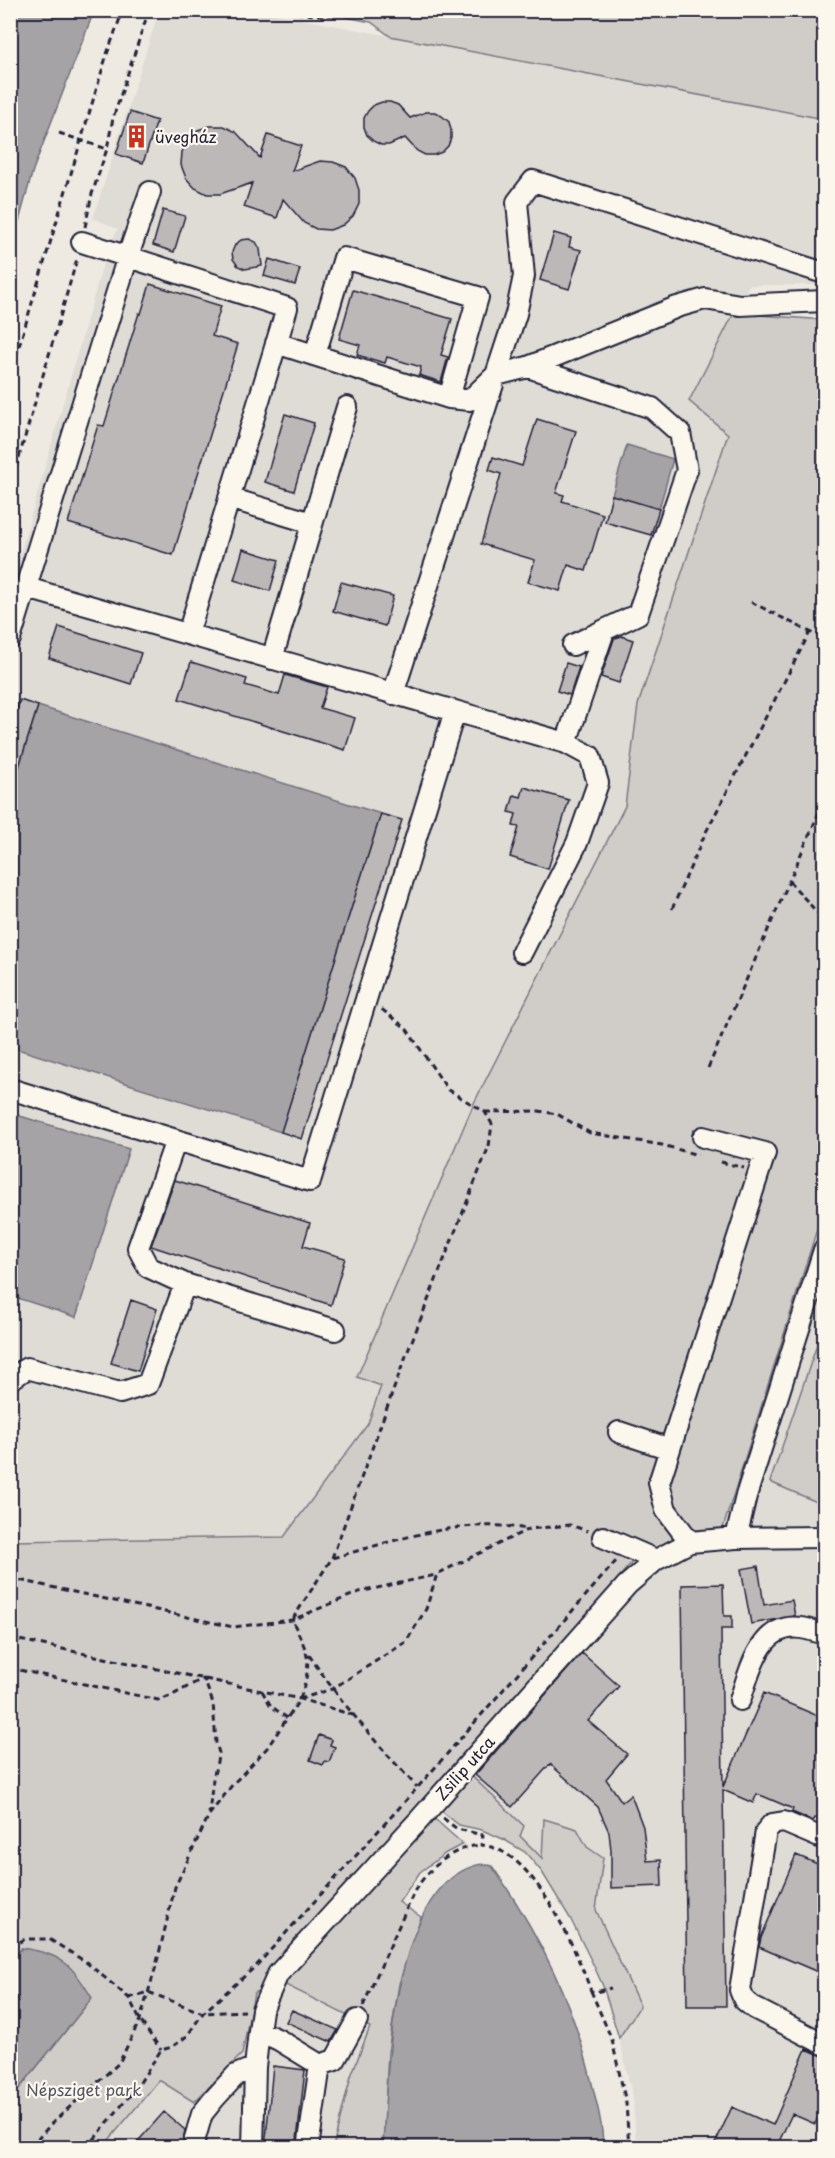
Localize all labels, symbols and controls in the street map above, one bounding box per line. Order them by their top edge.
building icon: üvegház [124,124,150,150]
place label: üvegház [155,124,217,148]
street label: Zsilip utca [429,1730,500,1805]
park label: Népsziget park [26,2077,142,2101]

